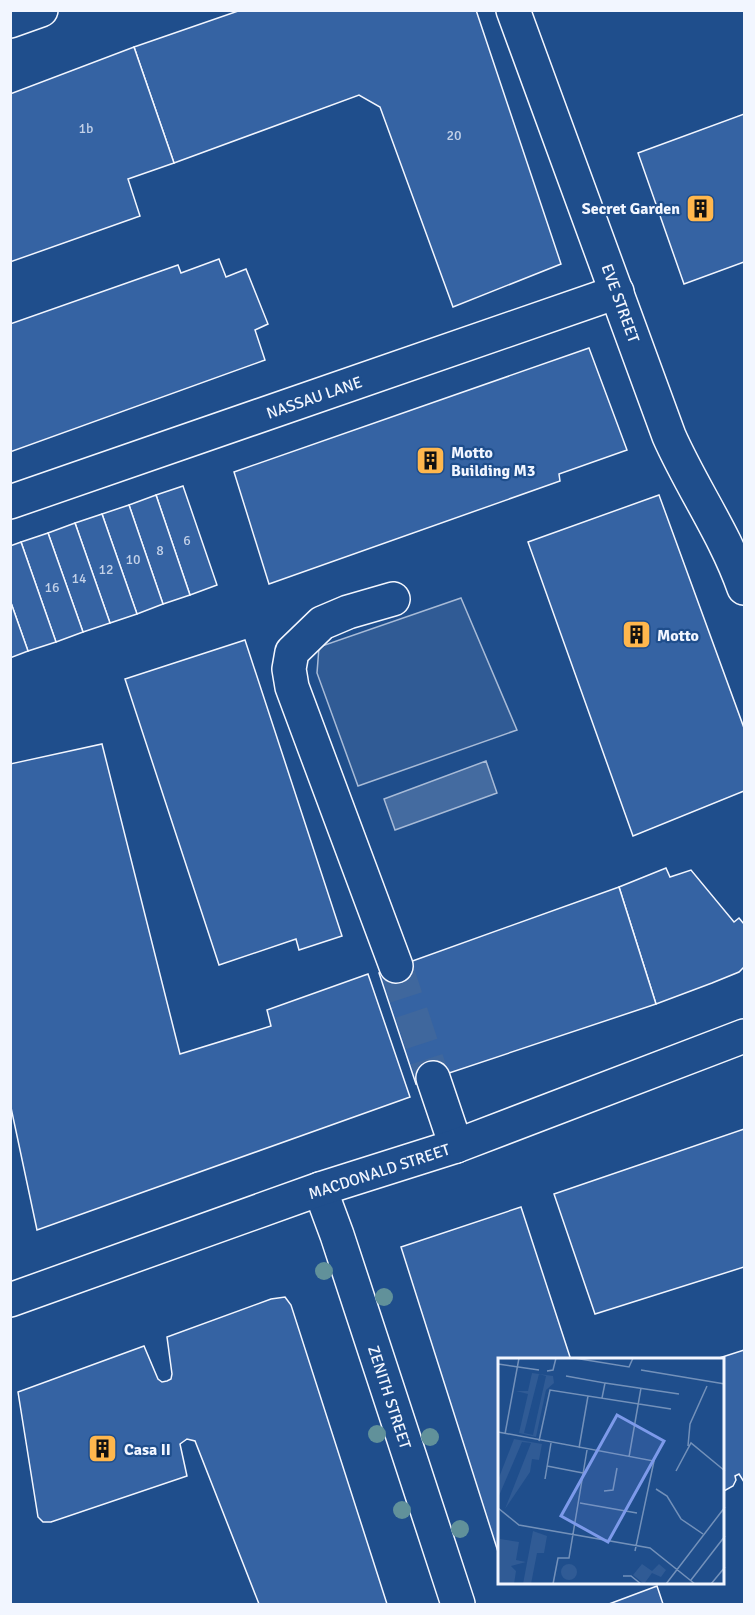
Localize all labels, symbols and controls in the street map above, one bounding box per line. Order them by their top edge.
house number: 1b [79,120,93,137]
house number: 20 [446,127,462,144]
building icon: Secret Garden [685,192,717,224]
place label: Secret Garden [582,199,680,219]
street label: EVE STREET [597,261,644,346]
street label: NASSAU LANE [264,372,365,424]
place label: Motto Building M3 [451,443,536,481]
building icon: Motto Building M3 [414,445,446,477]
house number: 6 [183,532,191,549]
house number: 8 [156,542,164,559]
house number: 10 [125,551,141,568]
house number: 12 [98,561,114,578]
house number: 14 [71,570,87,587]
house number: 16 [44,579,60,596]
building icon: Motto [620,619,652,651]
place label: Motto [657,626,699,646]
street label: MACDONALD STREET [306,1140,453,1204]
street label: ZENITH STREET [363,1343,415,1452]
inset map [498,1358,725,1585]
building icon: Casa II [87,1433,119,1465]
place label: Casa II [124,1440,171,1460]

